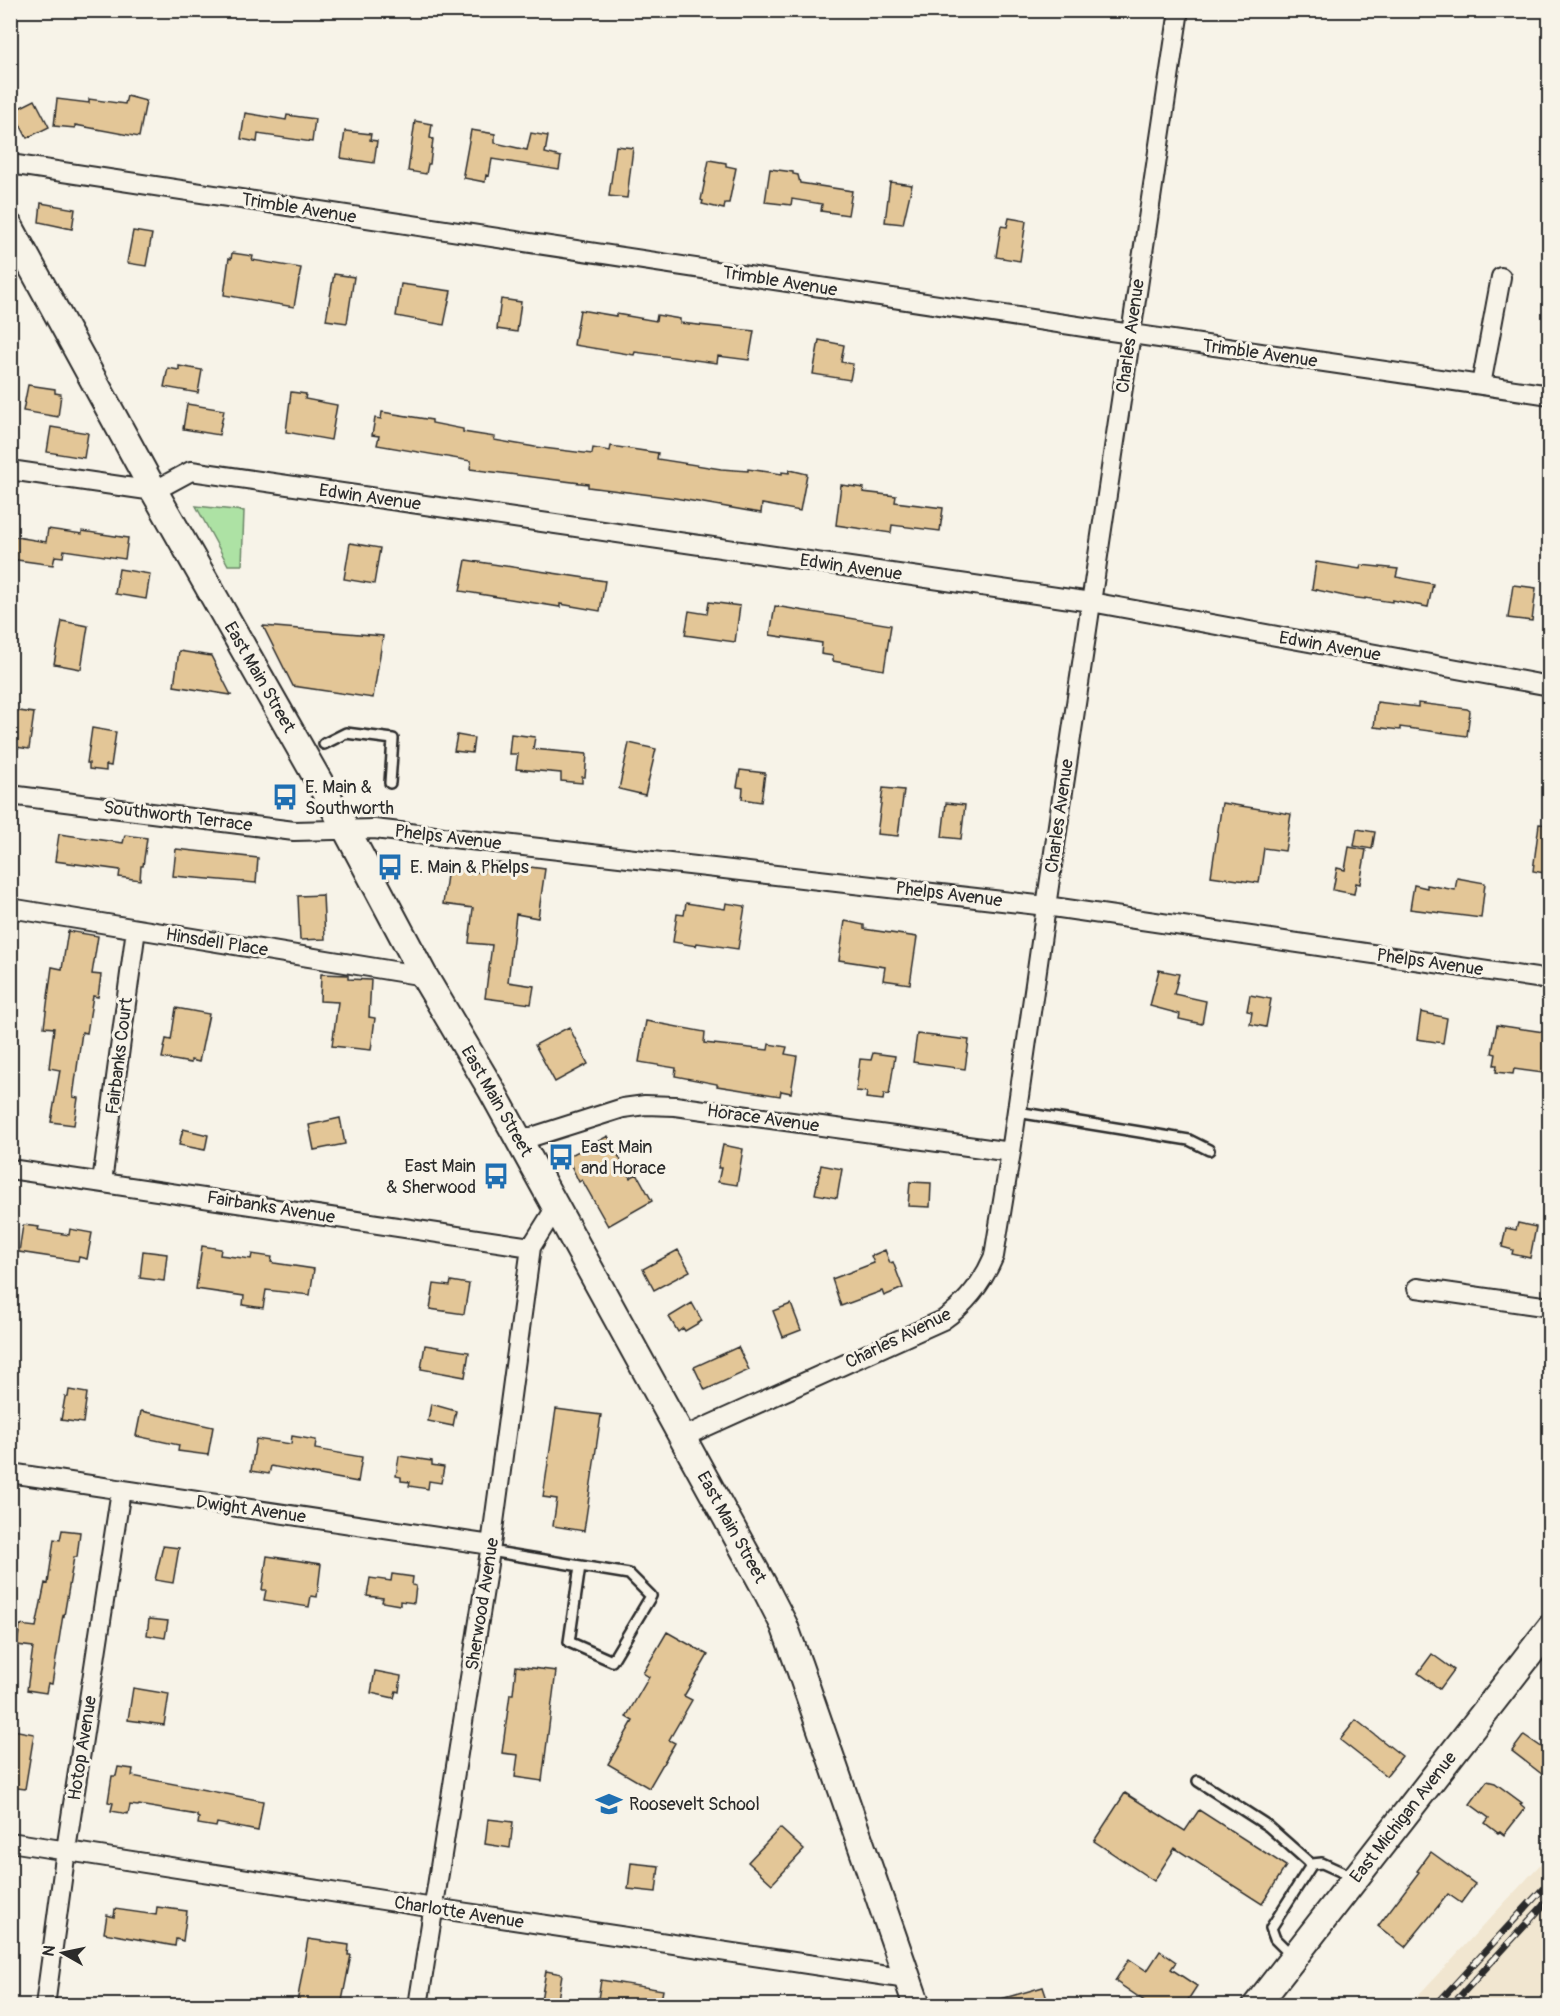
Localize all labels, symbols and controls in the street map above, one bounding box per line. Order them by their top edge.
street label: Trimble Avenue [240,188,358,229]
street label: Trimble Avenue [721,261,839,302]
street label: Charles Avenue [1111,278,1150,395]
street label: Trimble Avenue [1201,334,1319,373]
street label: Edwin Avenue [317,479,423,516]
street label: Edwin Avenue [798,549,904,586]
street label: East Main Street [219,618,301,737]
street label: Edwin Avenue [1277,626,1383,667]
street label: Charles Avenue [1040,758,1079,875]
place label: E. Main & Southworth [305,776,394,820]
bus stop icon: E. Main & Southworth [270,782,300,812]
street label: Southworth Terrace [102,796,254,837]
street label: Phelps Avenue [393,820,503,855]
bus stop icon: E. Main & Phelps [375,852,405,882]
place label: E. Main & Phelps [410,856,529,879]
street label: Phelps Avenue [894,877,1004,912]
street label: Hinsdell Place [164,923,270,962]
street label: Phelps Avenue [1375,944,1485,981]
street label: Fairbanks Court [101,996,138,1116]
street label: East Main Street [456,1042,538,1161]
street label: Horace Avenue [705,1099,821,1138]
place label: East Main and Horace [581,1136,666,1180]
bus stop icon: East Main and Horace [546,1142,576,1172]
place label: East Main & Sherwood [386,1155,476,1199]
bus stop icon: East Main & Sherwood [481,1161,511,1191]
street label: Fairbanks Avenue [205,1186,337,1229]
street label: Charles Avenue [842,1303,955,1374]
street label: East Main Street [691,1467,772,1588]
street label: Dwight Avenue [194,1490,308,1529]
street label: Sherwood Avenue [461,1536,504,1672]
street label: Hotop Avenue [63,1694,102,1802]
street label: East Michigan Avenue [1345,1747,1462,1888]
school or university icon: Roosevelt School [594,1789,624,1819]
place label: Roosevelt School [629,1793,760,1816]
street label: Charlotte Avenue [392,1891,525,1934]
north arrow [33,1923,93,1983]
text: N [38,1944,60,1958]

